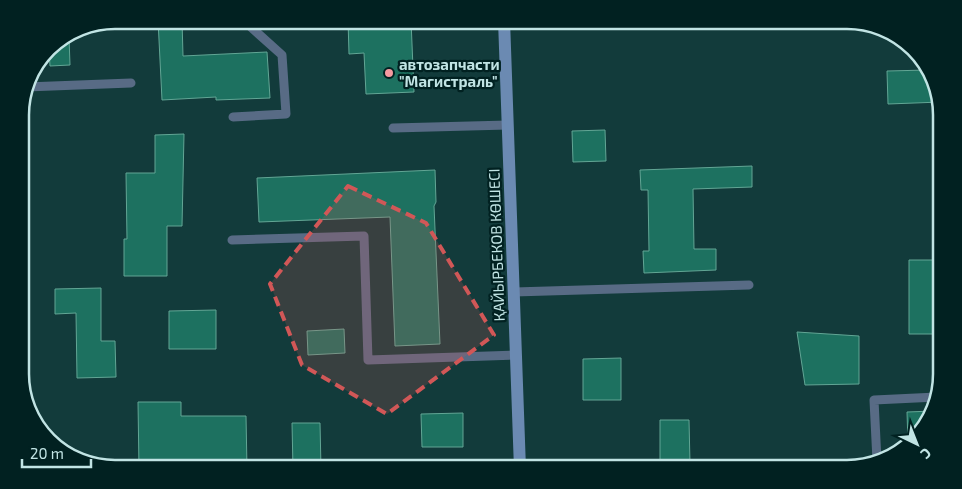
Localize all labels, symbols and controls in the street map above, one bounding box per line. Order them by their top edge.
place label: автозапчасти "Магистраль" [399,55,500,90]
marker: автозапчасти "Магистраль" [383,67,395,79]
street label: ҚАЙЫРБЕКОВ КӨШЕСІ [484,168,508,322]
north arrow [892,419,942,469]
scale bar [22,436,91,468]
text: 20 m [30,444,64,462]
text: С [917,445,935,463]

